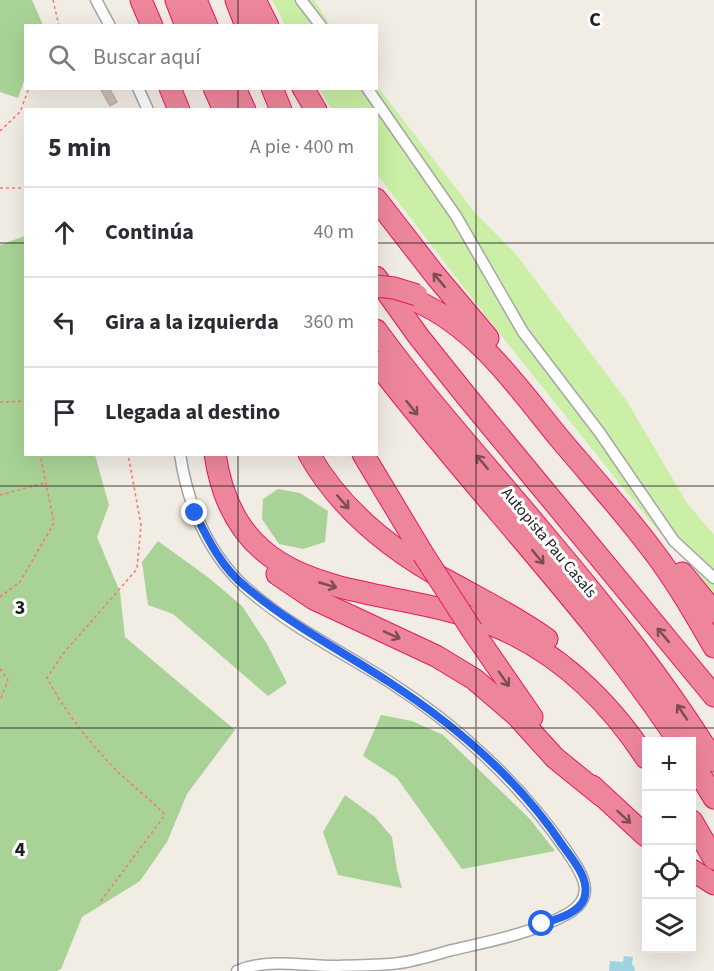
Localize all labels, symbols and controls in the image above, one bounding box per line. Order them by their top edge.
text: C [589,6,601,34]
search box [24,24,378,90]
icon: search [45,41,78,74]
text: Buscar aquí [93,41,201,73]
text: 5 min [48,129,111,166]
text: A pie · 400 m [250,133,354,161]
icon: ahead [48,216,81,249]
text: Continúa [105,216,194,248]
text: 40 m [314,218,354,246]
one-way arrow [432,273,446,288]
icon: left [48,306,81,339]
text: Gira a la izquierda [105,306,279,338]
text: 360 m [304,308,354,336]
icon: arrive [48,396,81,429]
text: Llegada al destino [105,396,280,428]
one-way arrow [406,400,419,416]
one-way arrow [475,455,489,470]
street label: Autopista Pau Casals [497,483,602,603]
one-way arrow [336,494,350,509]
route end [181,499,207,525]
one-way arrow [531,549,545,564]
one-way arrow [318,580,337,591]
text: 3 [15,594,25,622]
one-way arrow [657,627,670,643]
one-way arrow [382,630,400,641]
one-way arrow [498,670,510,686]
one-way arrow [676,705,688,721]
map controls [642,737,696,953]
button: + [642,737,696,791]
button: − [642,791,696,845]
one-way arrow [616,810,631,824]
text: 4 [15,836,26,864]
button: locate [642,845,696,899]
button: layers [642,899,696,953]
route start [528,910,554,936]

